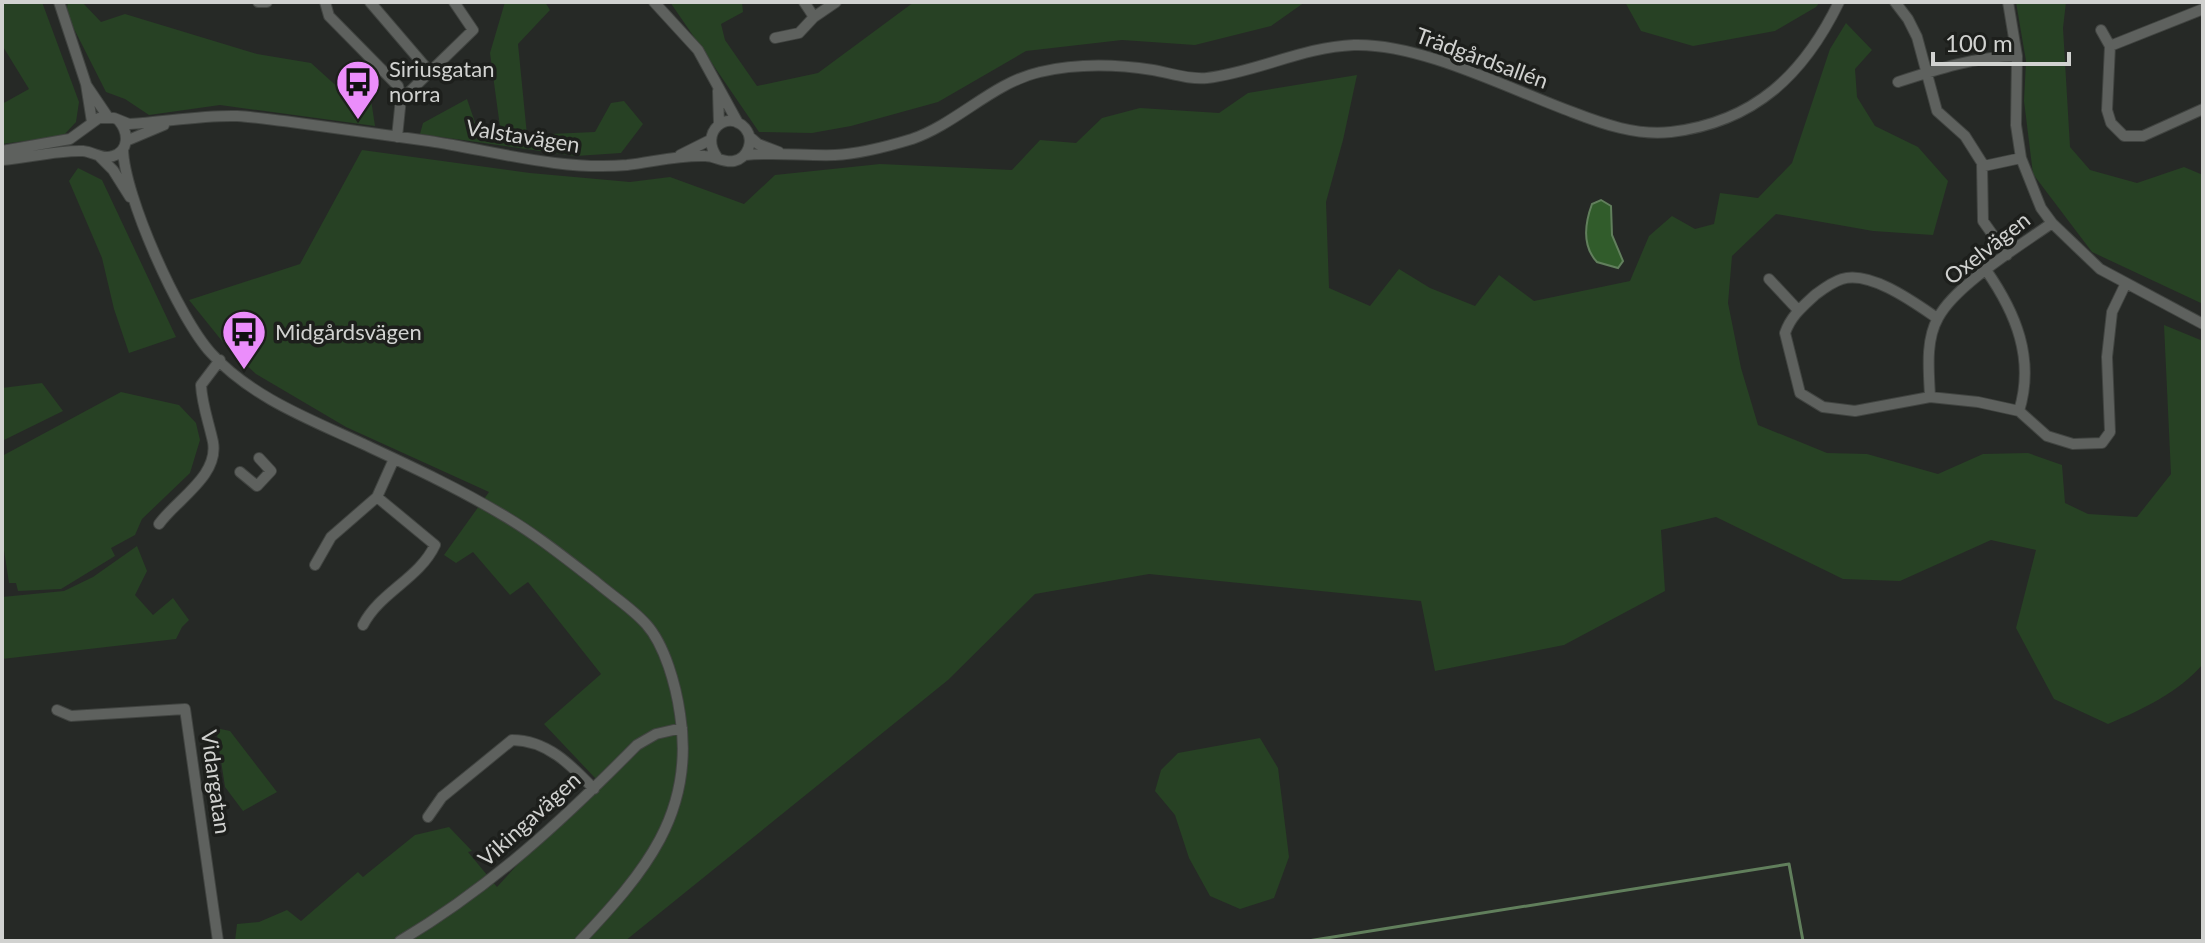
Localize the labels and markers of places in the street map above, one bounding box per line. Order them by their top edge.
place label: Siriusgatan norra [389,55,494,107]
bus stop icon: Siriusgatan norra [334,58,382,121]
bus stop icon: Midgårdsvägen [220,308,268,371]
place label: Midgårdsvägen [275,318,422,345]

